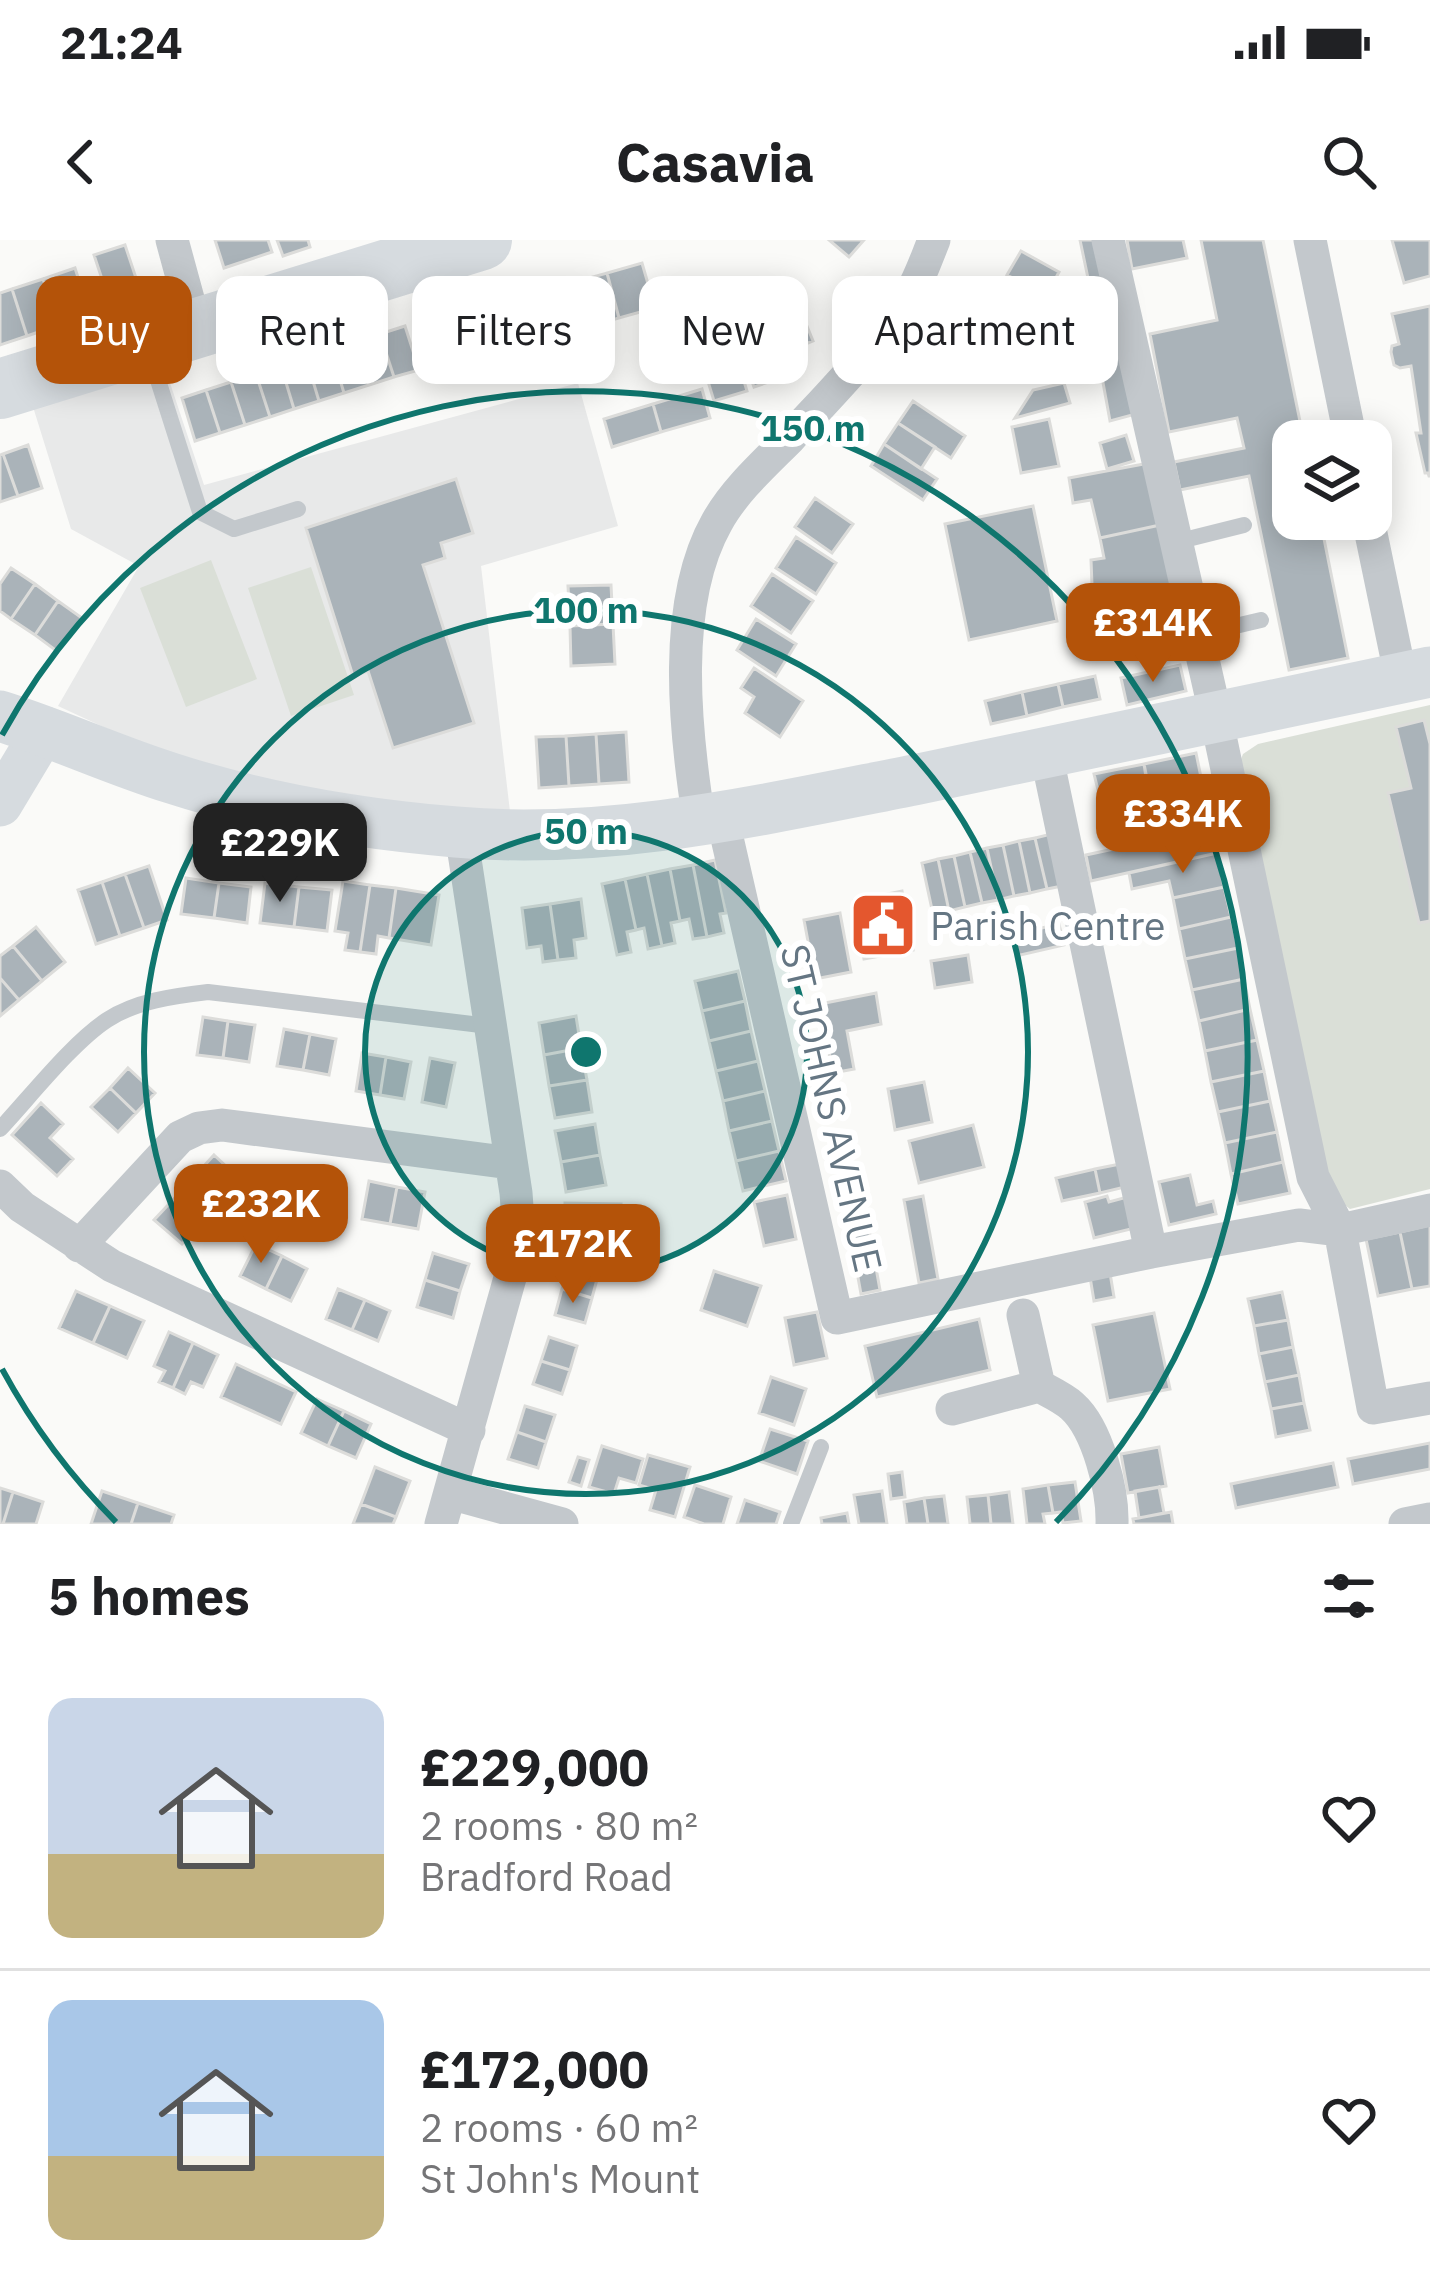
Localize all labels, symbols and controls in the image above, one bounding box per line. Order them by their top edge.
text: 21:24 [60,13,183,71]
text: Casavia [616,127,814,197]
icon: back [48,129,114,195]
icon: search [1316,129,1382,195]
chip: Buy [36,276,192,384]
chip: Rent [216,276,388,384]
chip: Filters [412,276,615,384]
chip: New [639,276,808,384]
chip: Apartment [832,276,1118,384]
text: 150 m [760,404,866,451]
map controls [1272,420,1392,540]
button: layers [1272,420,1392,540]
pin: £314K [1069,583,1237,685]
text: 100 m [533,586,639,633]
text: £314K [1093,596,1213,647]
pin: £334K [1099,774,1267,876]
text: £334K [1123,787,1243,838]
pin: £229K [196,803,364,905]
text: 50 m [544,807,628,854]
text: £229K [220,816,340,867]
public building icon: Parish Centre [848,890,918,960]
place label: Parish Centre [930,900,1165,951]
street label: ST JOHNS AVENUE [769,939,895,1277]
centre of rings [565,1031,607,1073]
pin: £232K [177,1164,345,1266]
text: £232K [201,1177,321,1228]
pin: £172K [489,1204,657,1306]
text: £172K [513,1217,633,1268]
text: 5 homes [48,1563,250,1629]
icon: filters [1316,1563,1382,1629]
text: £229,000 [420,1734,649,1800]
icon: home [144,1746,288,1890]
icon: heart [1316,1785,1382,1851]
text: 2 rooms · 80 m² [420,1800,698,1851]
text: Bradford Road [420,1851,673,1902]
text: £172,000 [420,2036,649,2102]
icon: home [144,2048,288,2192]
icon: heart [1316,2087,1382,2153]
text: 2 rooms · 60 m² [420,2102,698,2153]
text: St John's Mount [420,2153,700,2204]

